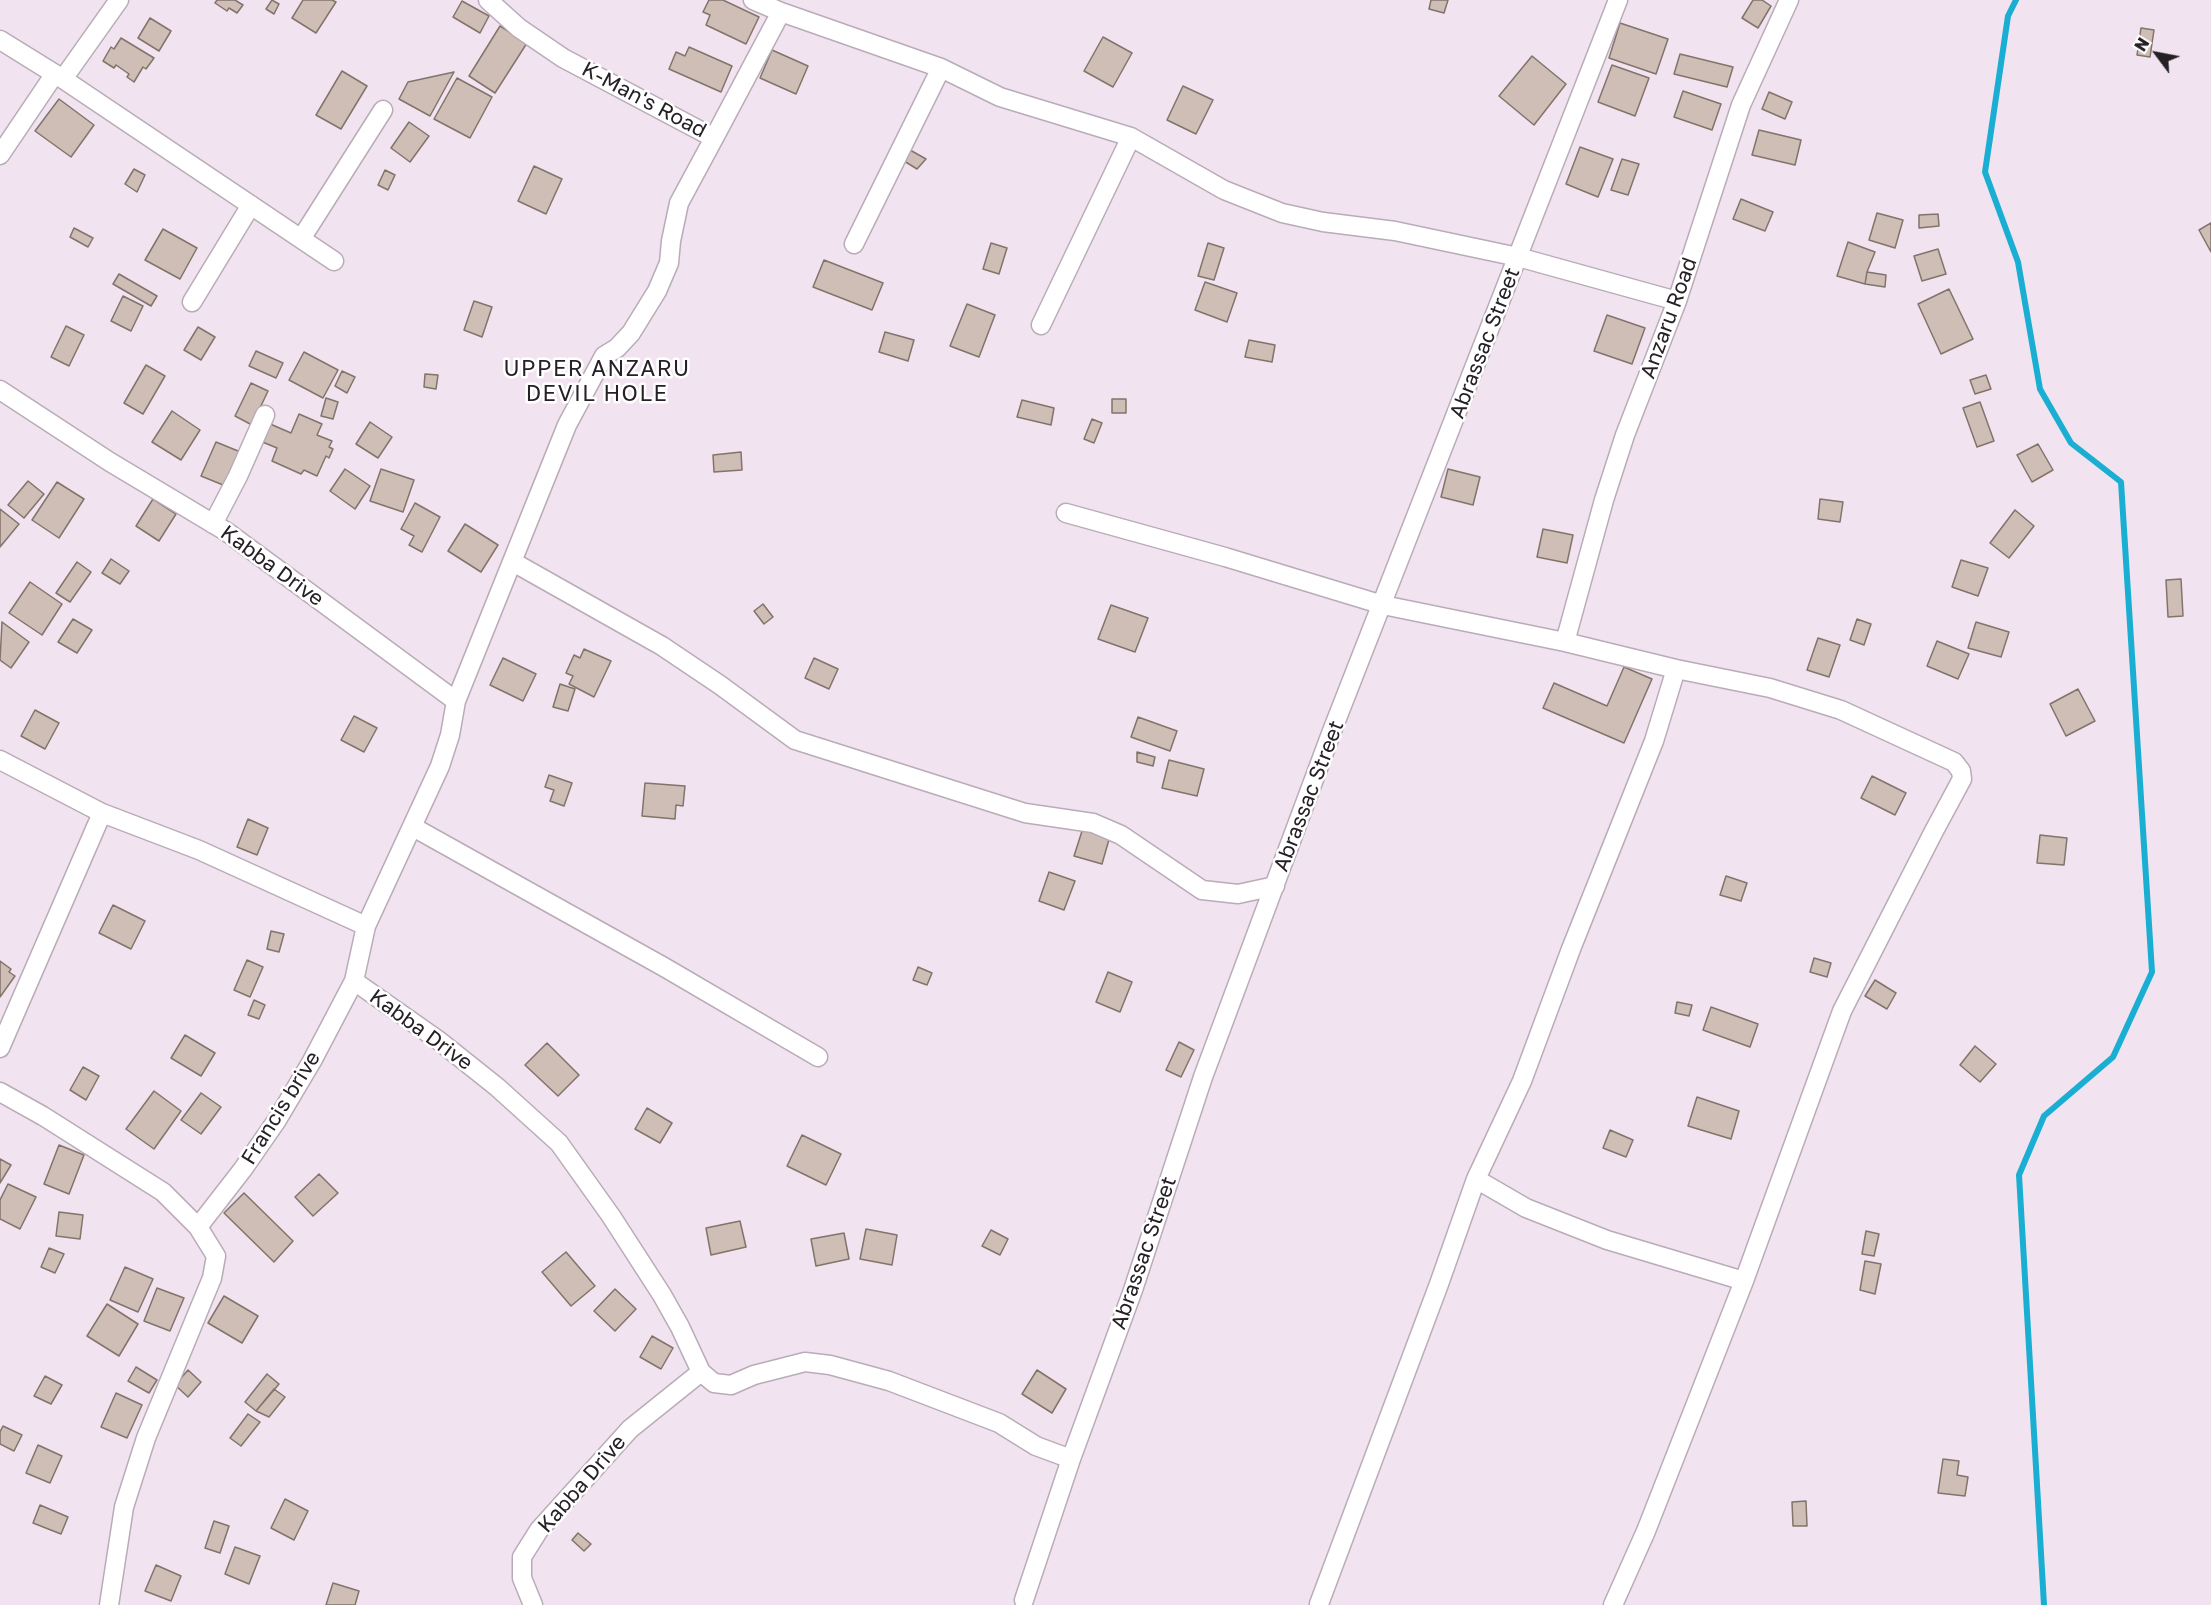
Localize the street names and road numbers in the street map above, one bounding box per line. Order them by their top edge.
street label: K-Man's Road [577,57,711,143]
street label: Anzaru Road [1635,254,1703,382]
street label: Abrassac Street [1445,264,1525,422]
street label: Kabba Drive [216,520,328,612]
street label: Abrassac Street [1269,717,1349,875]
street label: Kabba Drive [365,984,477,1076]
street label: Francis brive [236,1047,326,1169]
street label: Abrassac Street [1106,1173,1182,1333]
street label: Kabba Drive [533,1430,631,1538]

